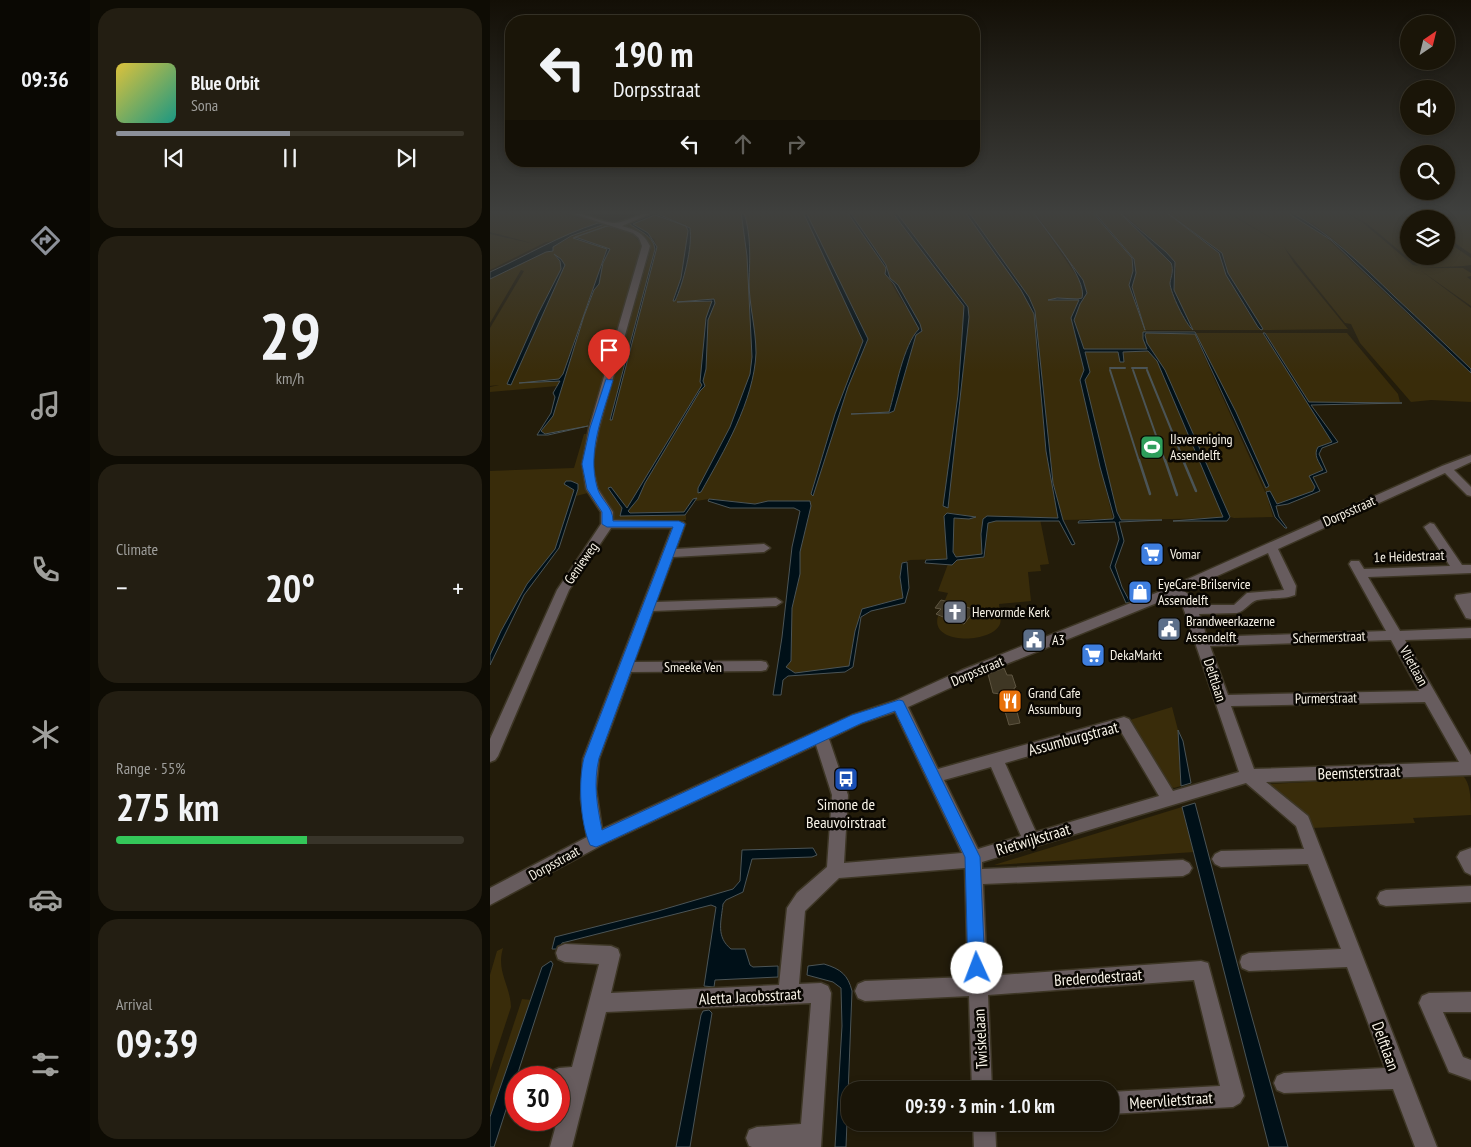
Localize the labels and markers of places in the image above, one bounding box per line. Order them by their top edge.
pin [588,329,630,380]
place label: IJsvereniging Assendelft [1170,430,1233,464]
sports icon: IJsvereniging Assendelft [1139,434,1165,460]
supermarket icon: Vomar [1139,541,1165,567]
place label: Vomar [1169,545,1201,563]
place label: EyeCare-Brilservice Assendelft [1158,575,1251,609]
shop icon: EyeCare-Brilservice Assendelft [1127,579,1153,605]
church icon: Hervormde Kerk [942,599,968,625]
place label: Hervormde Kerk [972,603,1050,621]
place label: Brandweerkazerne Assendelft [1186,612,1275,646]
public building icon: Brandweerkazerne Assendelft [1156,616,1182,642]
public building icon: A3 [1021,627,1047,653]
place label: A3 [1052,631,1065,649]
supermarket icon: DekaMarkt [1080,642,1106,668]
place label: DekaMarkt [1110,646,1162,664]
place label: Grand Cafe Assumburg [1028,684,1081,718]
restaurant icon: Grand Cafe Assumburg [997,688,1023,714]
bus stop icon: Simone de Beauvoirstraat [833,766,859,792]
place label: Simone de Beauvoirstraat [806,794,887,832]

